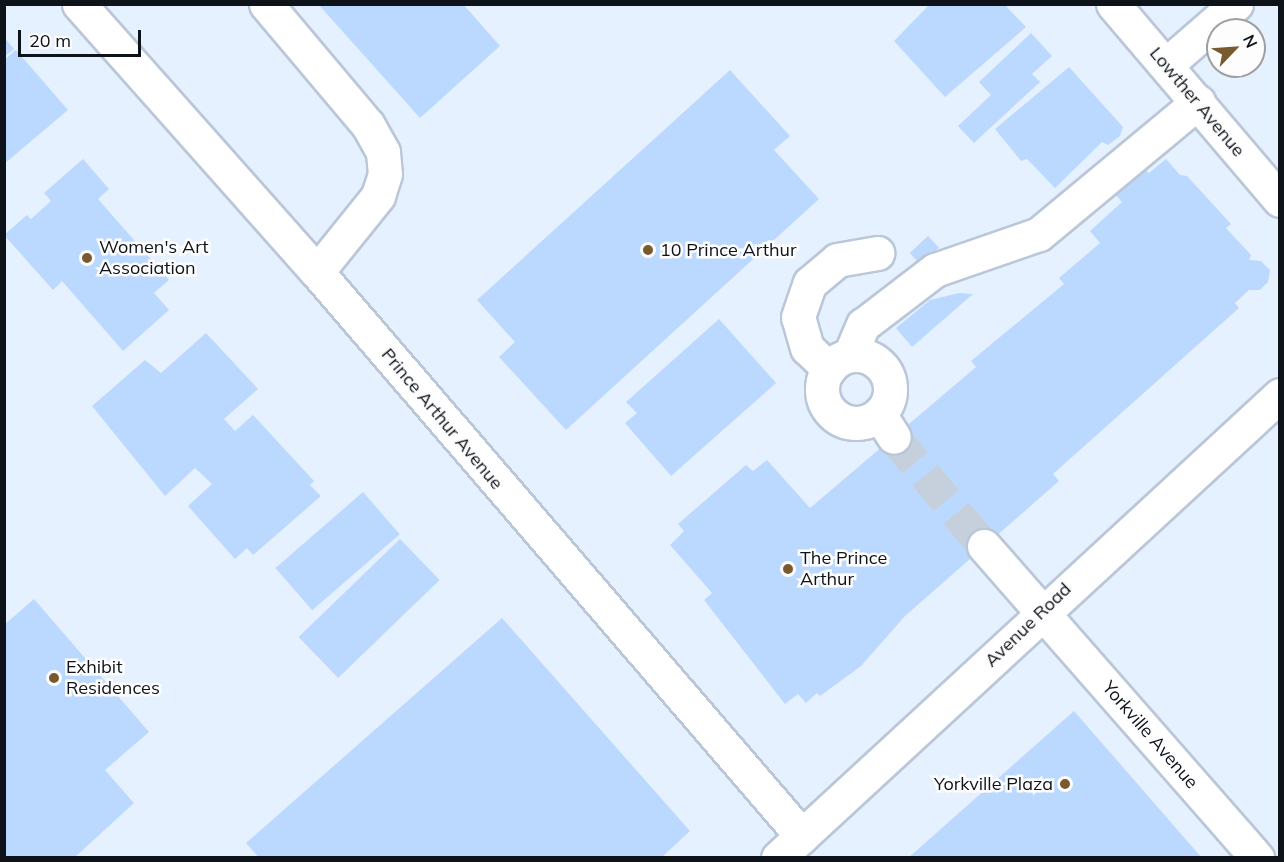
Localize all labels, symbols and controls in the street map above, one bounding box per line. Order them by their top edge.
scale bar [21,18,144,56]
north arrow [1206,18,1266,78]
text: 20 m [29,29,71,52]
text: N [1239,32,1262,51]
street label: Lowther Avenue [1145,43,1249,161]
place label: Women's Art Association [99,237,209,280]
place label: 10 Prince Arthur [660,239,796,261]
marker: 10 Prince Arthur [641,243,655,257]
marker: Women's Art Association [80,251,94,265]
street label: Prince Arthur Avenue [377,344,507,494]
place label: The Prince Arthur [800,548,887,590]
marker: The Prince Arthur [781,562,795,576]
street label: Avenue Road [980,578,1076,672]
place label: Exhibit Residences [66,657,160,700]
marker: Exhibit Residences [47,671,61,685]
street label: Yorkville Avenue [1098,677,1202,793]
place label: Yorkville Plaza [934,773,1053,795]
marker: Yorkville Plaza [1058,777,1072,791]

